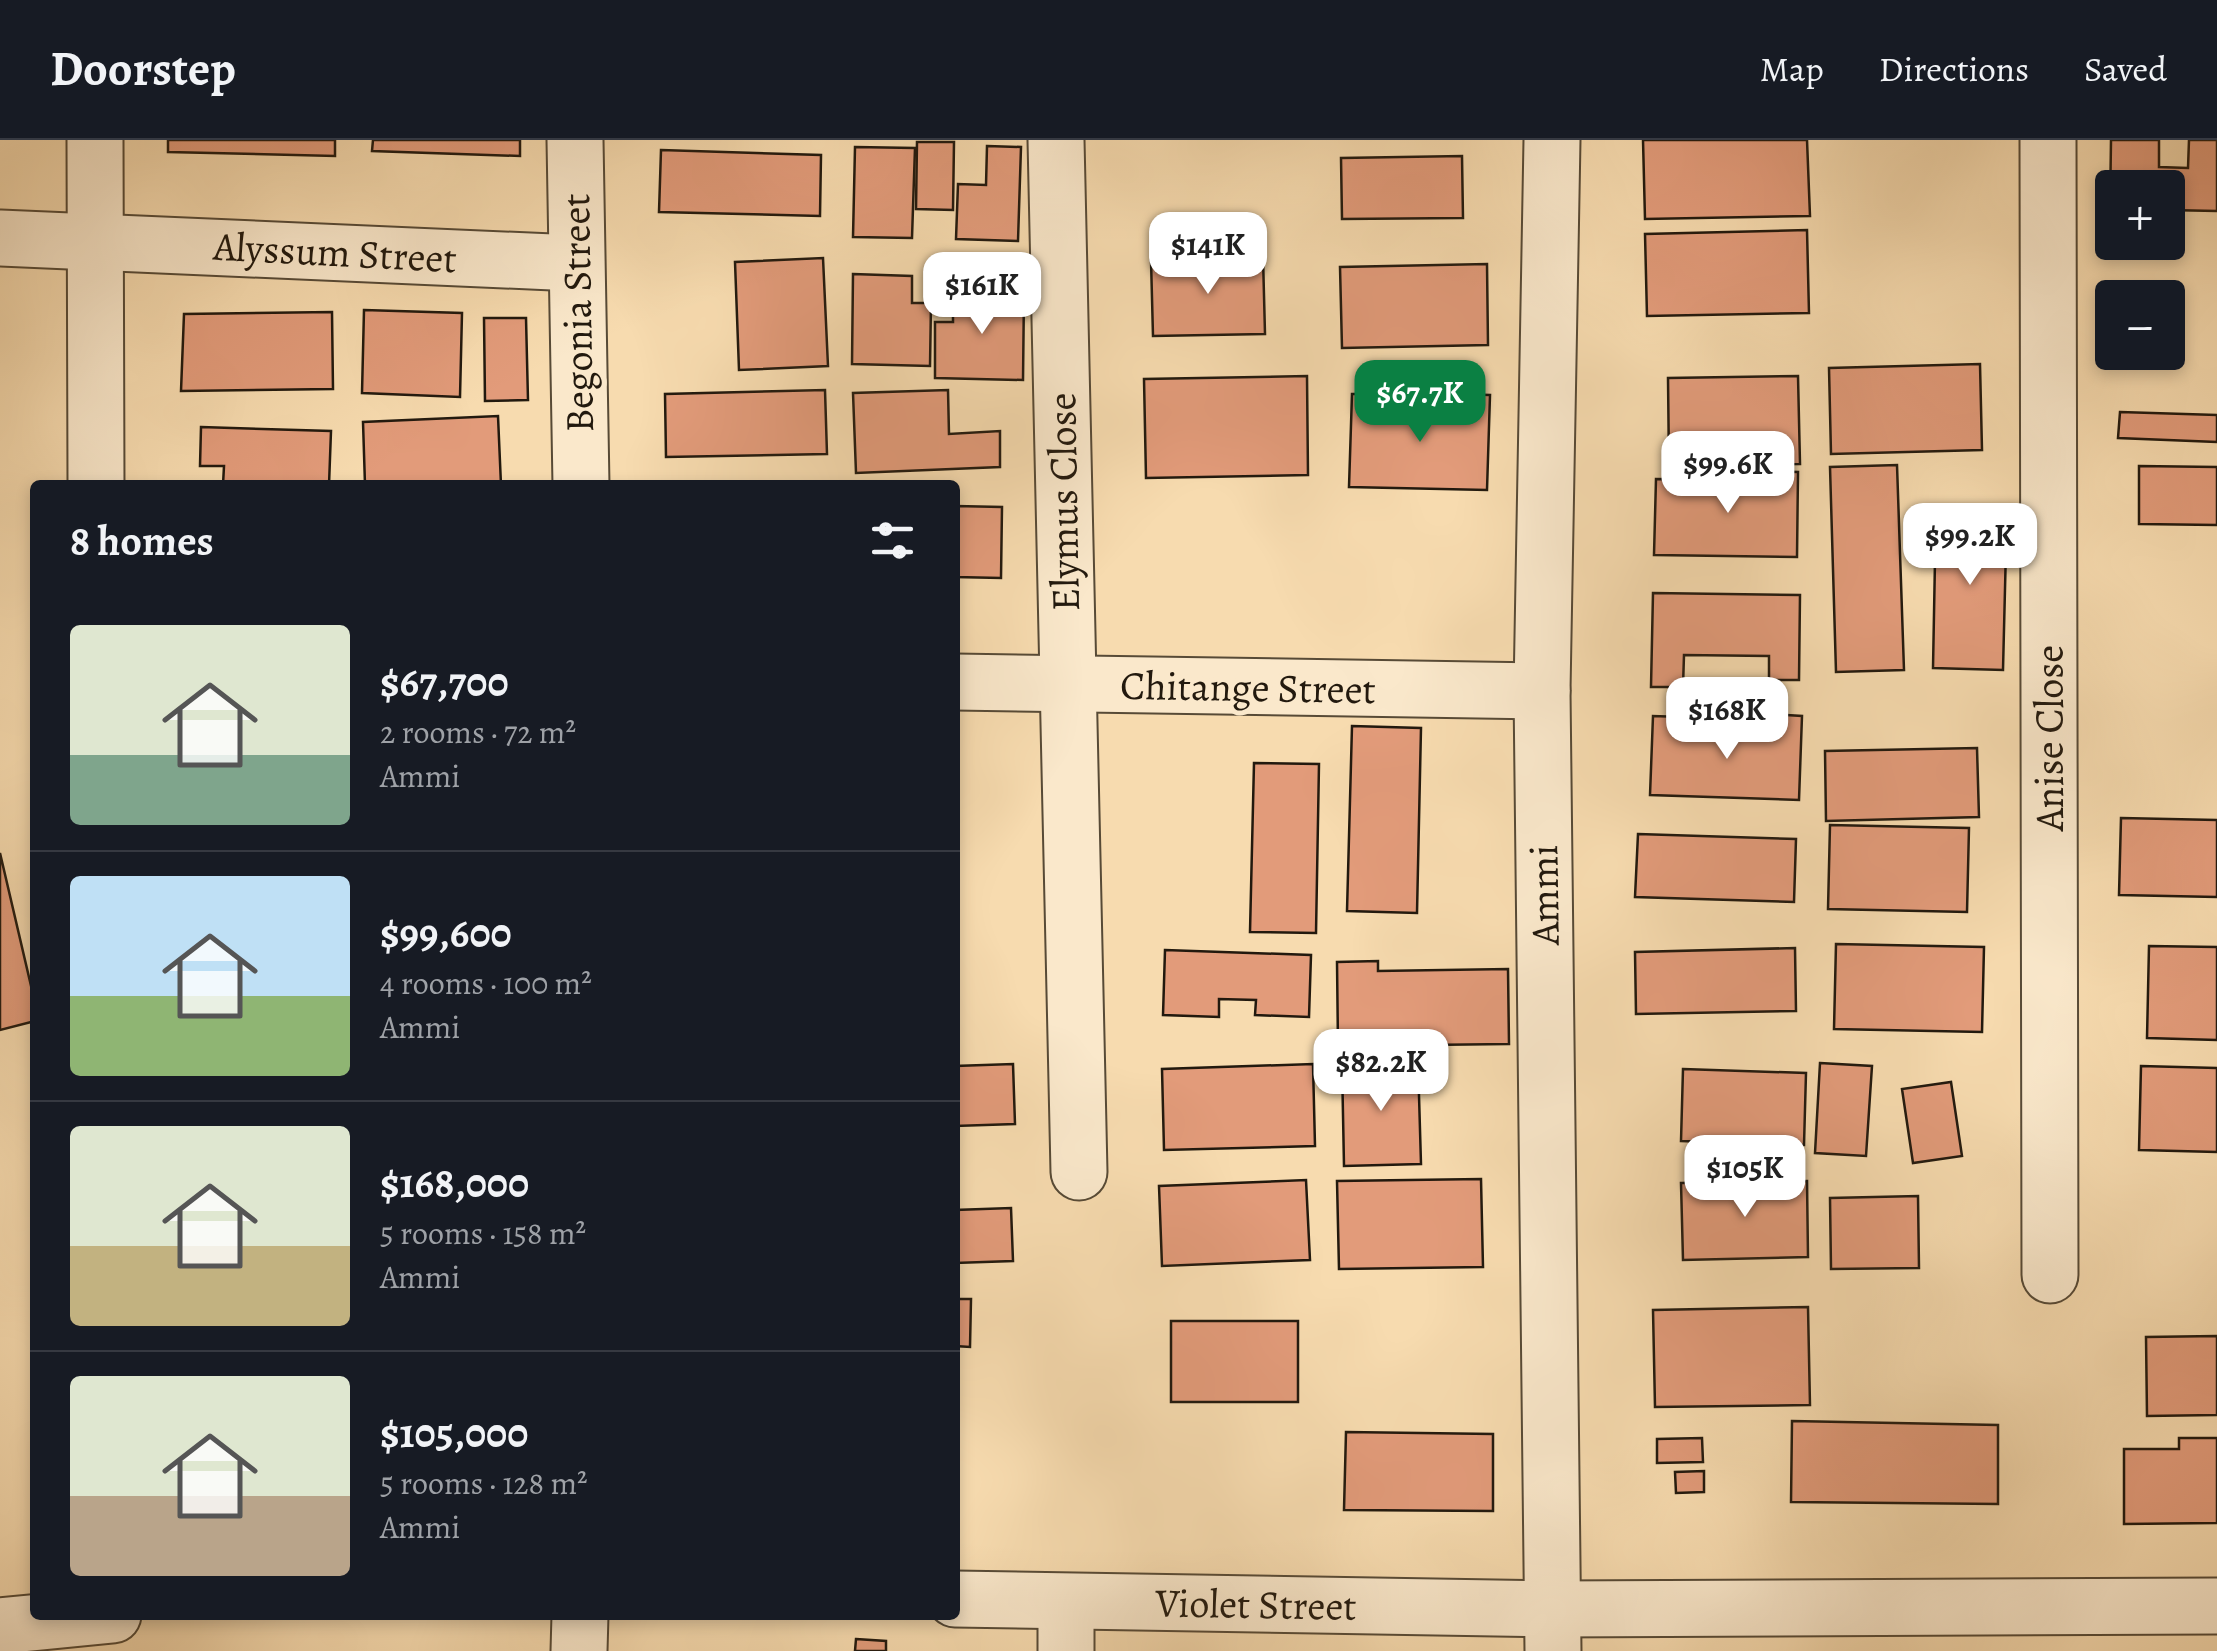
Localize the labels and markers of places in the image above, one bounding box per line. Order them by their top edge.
pin: $141K [1138,212,1278,297]
pin: $161K [912,252,1052,337]
pin: $67.7K [1339,360,1501,445]
pin: $99.6K [1647,431,1809,516]
pin: $99.2K [1889,503,2051,588]
pin: $168K [1657,677,1797,762]
pin: $82.2K [1300,1029,1462,1114]
pin: $105K [1675,1135,1815,1220]

